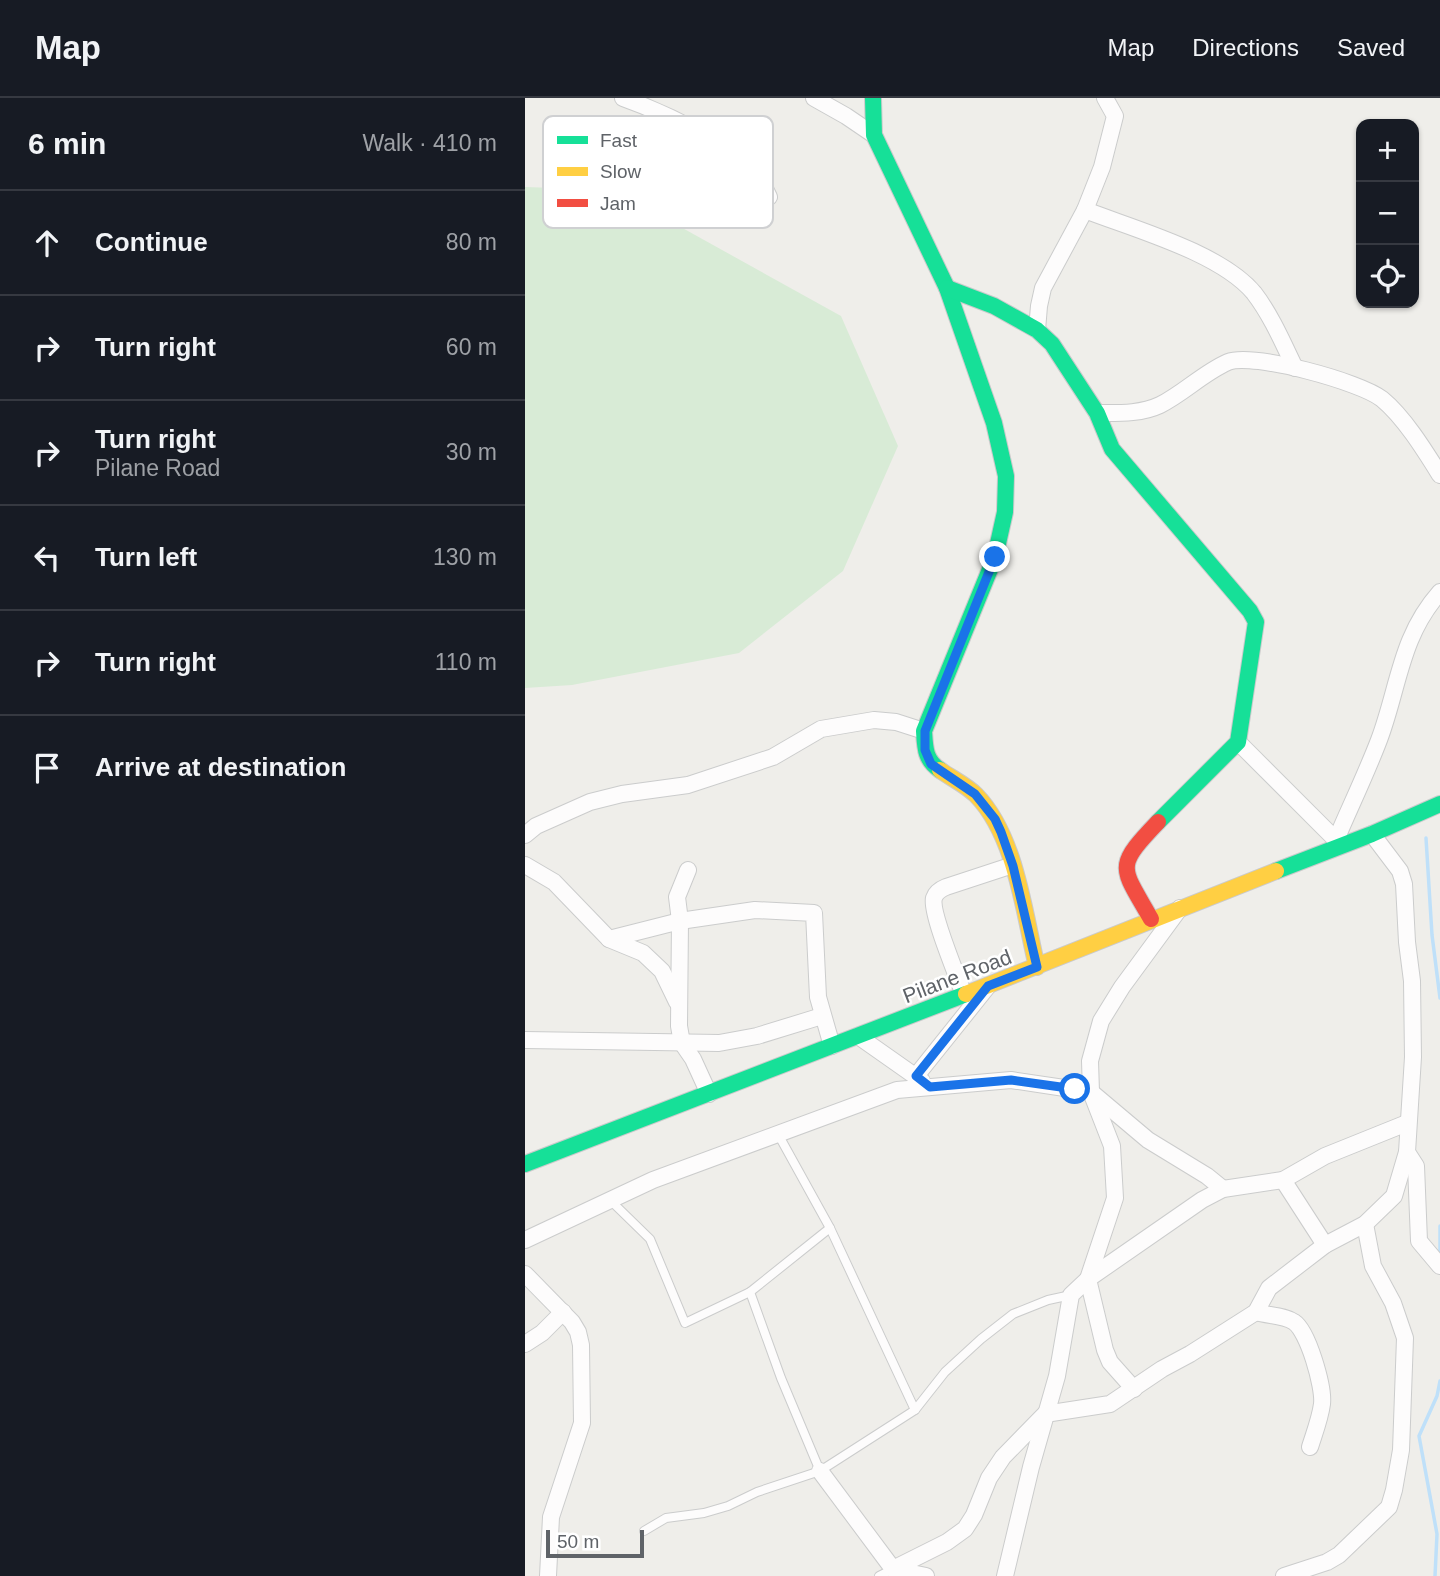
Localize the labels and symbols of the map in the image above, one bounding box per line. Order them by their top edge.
legend [543,116,773,228]
text: Fast [600,130,638,151]
text: Slow [600,161,641,182]
text: Jam [600,193,636,214]
route end [979,541,1010,572]
street label: Pilane Road [899,945,1015,1007]
route start [1059,1073,1090,1104]
scale bar [546,1527,644,1559]

